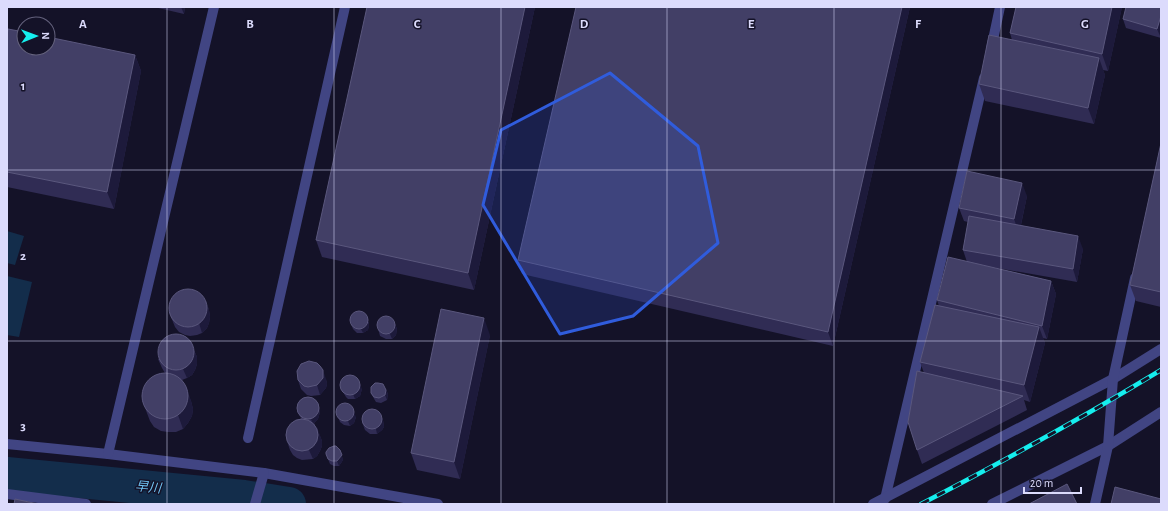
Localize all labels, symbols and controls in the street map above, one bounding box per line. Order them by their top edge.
north arrow [16,16,56,56]
text: A [79,18,87,31]
text: B [246,18,254,31]
text: C [414,18,421,31]
text: D [580,18,589,31]
text: E [748,18,755,31]
text: F [915,18,922,31]
text: G [1081,18,1089,31]
text: N [40,32,51,40]
text: 1 [21,80,25,93]
text: 2 [20,250,26,263]
text: 3 [20,420,26,433]
scale bar [1024,469,1081,495]
text: 20 m [1030,477,1053,489]
water label: 早川 [134,479,164,496]

